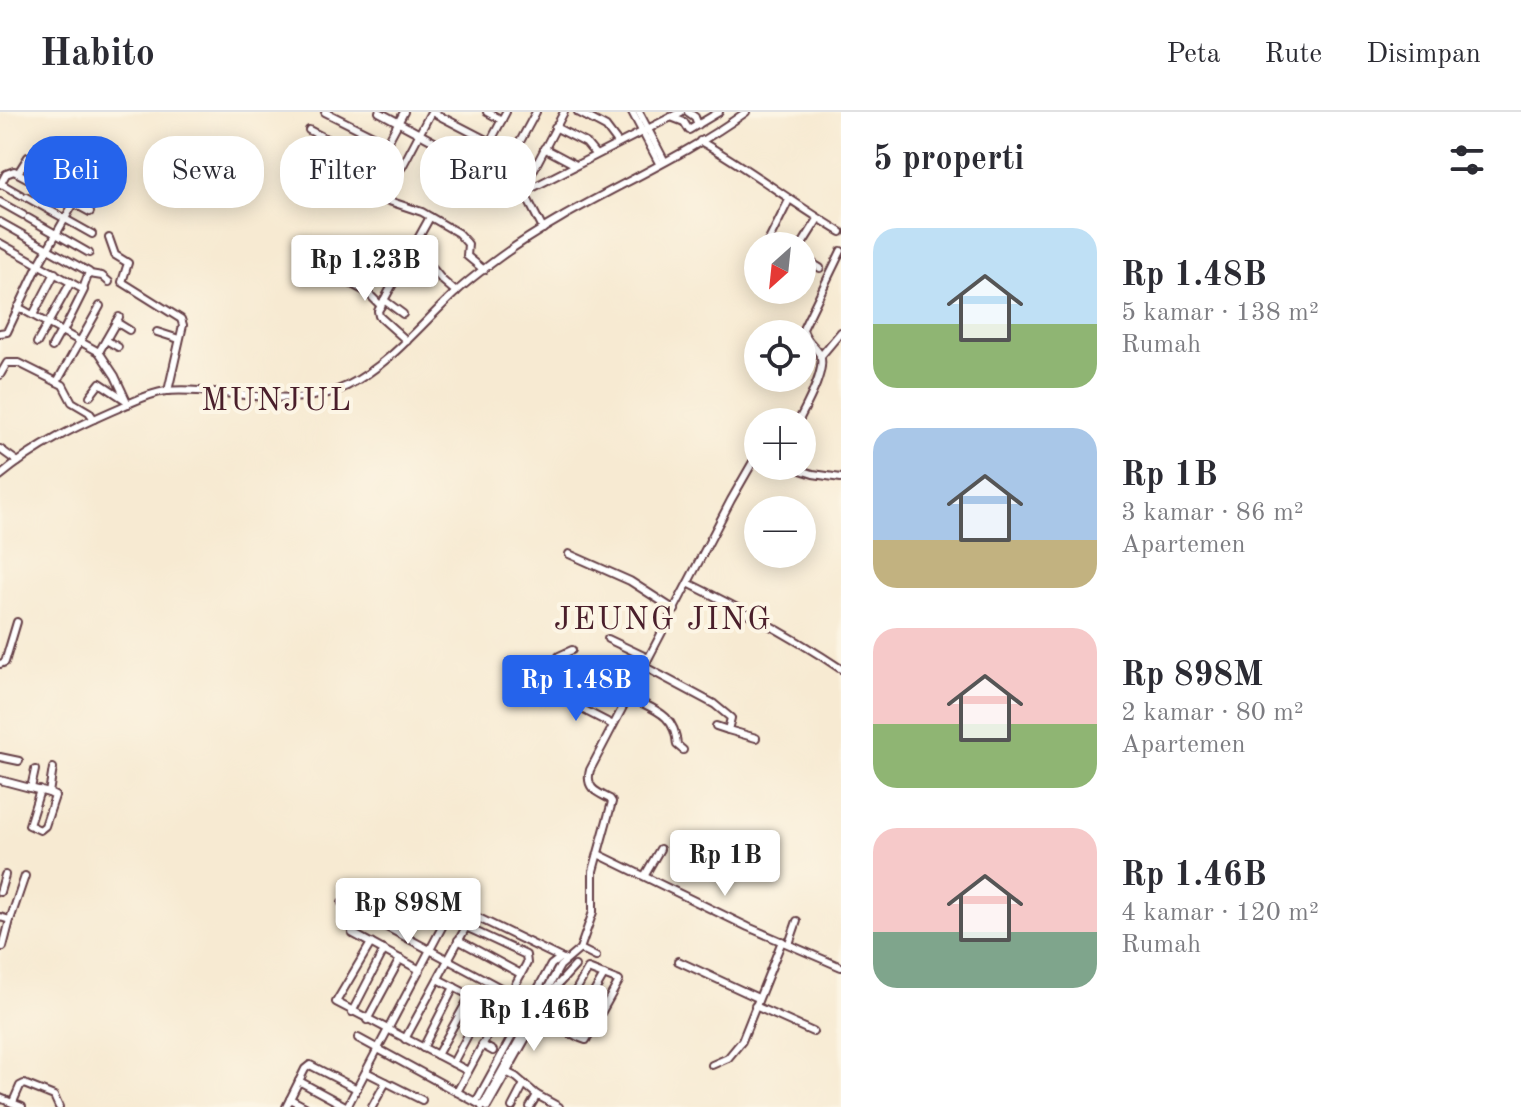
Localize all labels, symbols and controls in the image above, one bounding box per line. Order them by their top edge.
text: Habito [40,36,155,74]
text: Peta [1166,41,1221,69]
text: Rute [1265,41,1322,69]
text: Disimpan [1366,41,1481,69]
chip: Beli [24,136,127,208]
chip: Sewa [143,136,264,208]
chip: Filter [280,136,404,208]
chip: Baru [420,136,536,208]
icon: filters [1445,138,1489,182]
text: 5 properti [873,143,1024,177]
north arrow [744,232,816,304]
map controls [744,232,816,568]
pin: Rp 1.23B [282,235,448,303]
text: Rp 1.23B [309,248,421,274]
text: Rp 1.48B [1121,259,1267,293]
icon: home [937,260,1033,356]
text: 5 kamar · 138 m² [1121,300,1319,326]
button: locate [744,320,816,392]
text: Rumah [1121,332,1201,358]
district label: MUNJUL [201,386,353,418]
button: + [744,408,816,480]
text: Rp 1B [1121,459,1218,493]
icon: home [937,460,1033,556]
button: − [744,496,816,568]
text: 3 kamar · 86 m² [1121,500,1304,526]
text: Apartemen [1121,532,1246,558]
district label: JEUNG JING [554,605,772,637]
pin: Rp 1.48B [493,655,659,723]
text: Rp 898M [1121,659,1263,693]
icon: home [937,660,1033,756]
text: Rp 1.48B [520,668,632,694]
text: 2 kamar · 80 m² [1121,700,1304,726]
text: Apartemen [1121,732,1246,758]
pin: Rp 1B [669,830,781,898]
text: Rp 1B [688,843,762,869]
text: Rp 1.46B [1121,859,1267,893]
icon: home [937,860,1033,956]
pin: Rp 898M [334,878,482,946]
text: Rp 898M [354,891,462,917]
text: 4 kamar · 120 m² [1121,900,1319,926]
text: Rumah [1121,932,1201,958]
pin: Rp 1.46B [451,985,617,1053]
text: Rp 1.46B [478,998,590,1024]

